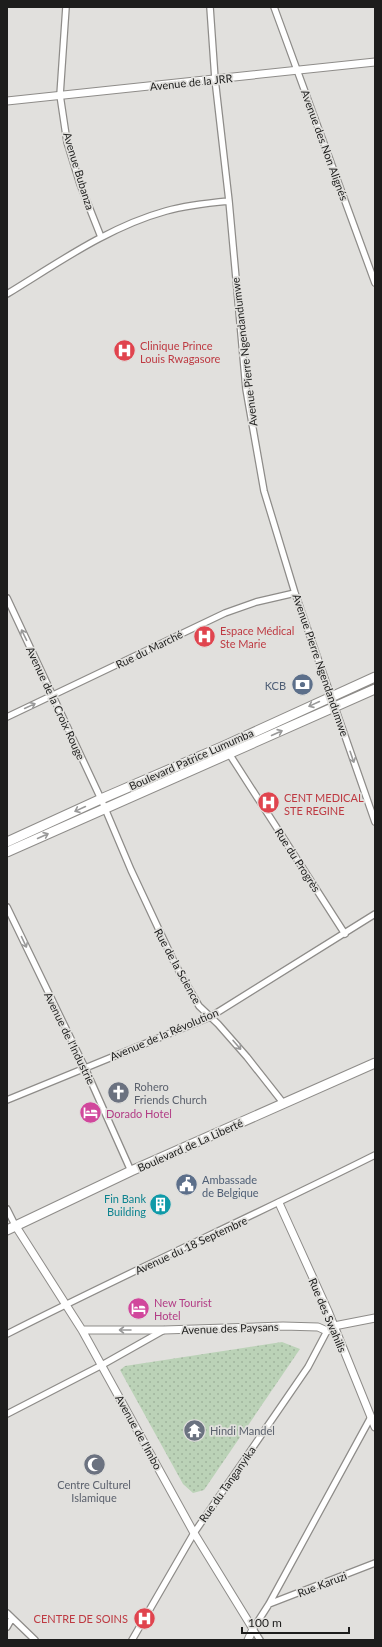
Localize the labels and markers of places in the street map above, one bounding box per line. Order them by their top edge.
hospital icon: Clinique Prince Louis Rwagasore [111,338,137,364]
place label: Clinique Prince Louis Rwagasore [140,339,221,365]
hospital icon: Espace Médical Ste Marie [192,623,218,649]
place label: Espace Médical Ste Marie [220,624,294,650]
bank icon: KCB [289,672,315,698]
place label: KCB [265,679,286,692]
hospital icon: CENT MEDICAL STE REGINE [255,790,281,816]
place label: CENT MEDICAL STE REGINE [284,791,364,817]
church icon: Rohero Friends Church [105,1079,131,1105]
place label: Rohero Friends Church [134,1080,207,1106]
hotel icon: Dorado Hotel [78,1100,104,1126]
place label: Dorado Hotel [106,1107,172,1120]
public building icon: Ambassade de Belgique [173,1172,199,1198]
place label: Ambassade de Belgique [202,1173,259,1199]
building icon: Fin Bank Building [148,1191,174,1217]
place label: Fin Bank Building [104,1192,146,1218]
hotel icon: New Tourist Hotel [126,1295,152,1321]
place label: New Tourist Hotel [154,1296,212,1322]
temple icon: Hindi Mandel [181,1417,207,1443]
place label: Hindi Mandel [210,1424,275,1437]
mosque icon: Centre Culturel Islamique [81,1451,107,1477]
place label: Centre Culturel Islamique [57,1478,131,1504]
hospital icon: CENTRE DE SOINS [131,1605,157,1631]
place label: CENTRE DE SOINS [34,1612,128,1625]

